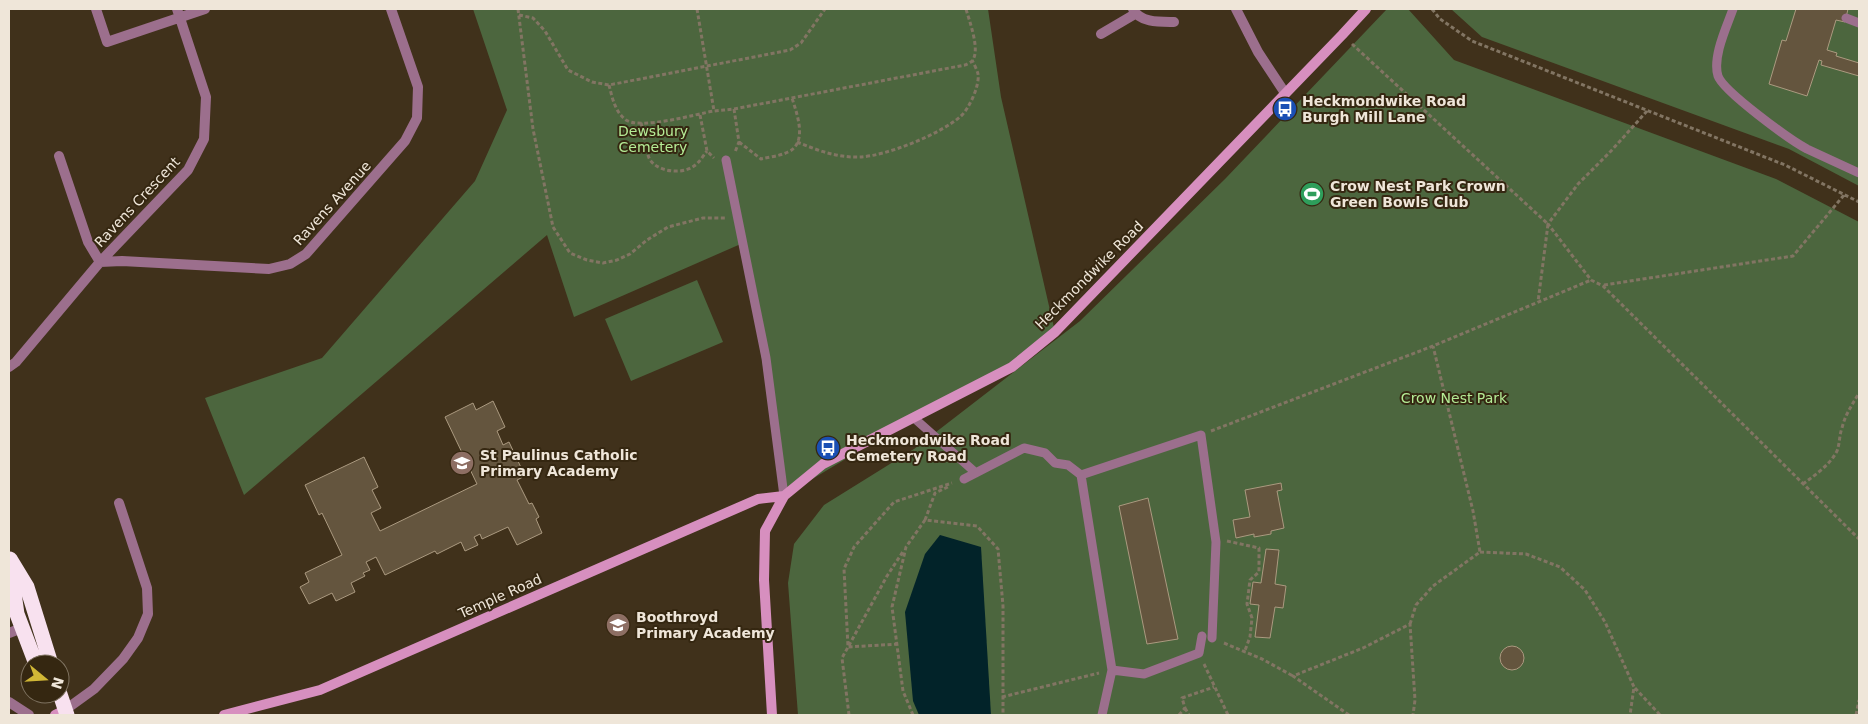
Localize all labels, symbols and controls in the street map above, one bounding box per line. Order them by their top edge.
place label: Heckmondwike Road Burgh Mill Lane [1302,93,1466,125]
bus stop icon: Heckmondwike Road Burgh Mill Lane [1272,96,1298,122]
park label: Dewsbury Cemetery [618,123,688,155]
street label: Ravens Crescent [91,153,183,250]
street label: Ravens Avenue [290,158,374,248]
place label: Crow Nest Park Crown Green Bowls Club [1330,178,1506,210]
sports icon: Crow Nest Park Crown Green Bowls Club [1299,181,1325,207]
street label: Heckmondwike Road [1032,218,1146,332]
park label: Crow Nest Park [1401,390,1508,406]
place label: Heckmondwike Road Cemetery Road [846,432,1010,464]
bus stop icon: Heckmondwike Road Cemetery Road [815,435,841,461]
place label: St Paulinus Catholic Primary Academy [480,447,638,479]
school or university icon: St Paulinus Catholic Primary Academy [449,450,475,476]
street label: Temple Road [455,571,544,622]
place label: Boothroyd Primary Academy [636,609,775,641]
school or university icon: Boothroyd Primary Academy [605,612,631,638]
north arrow [20,654,70,704]
text: N [48,675,67,691]

